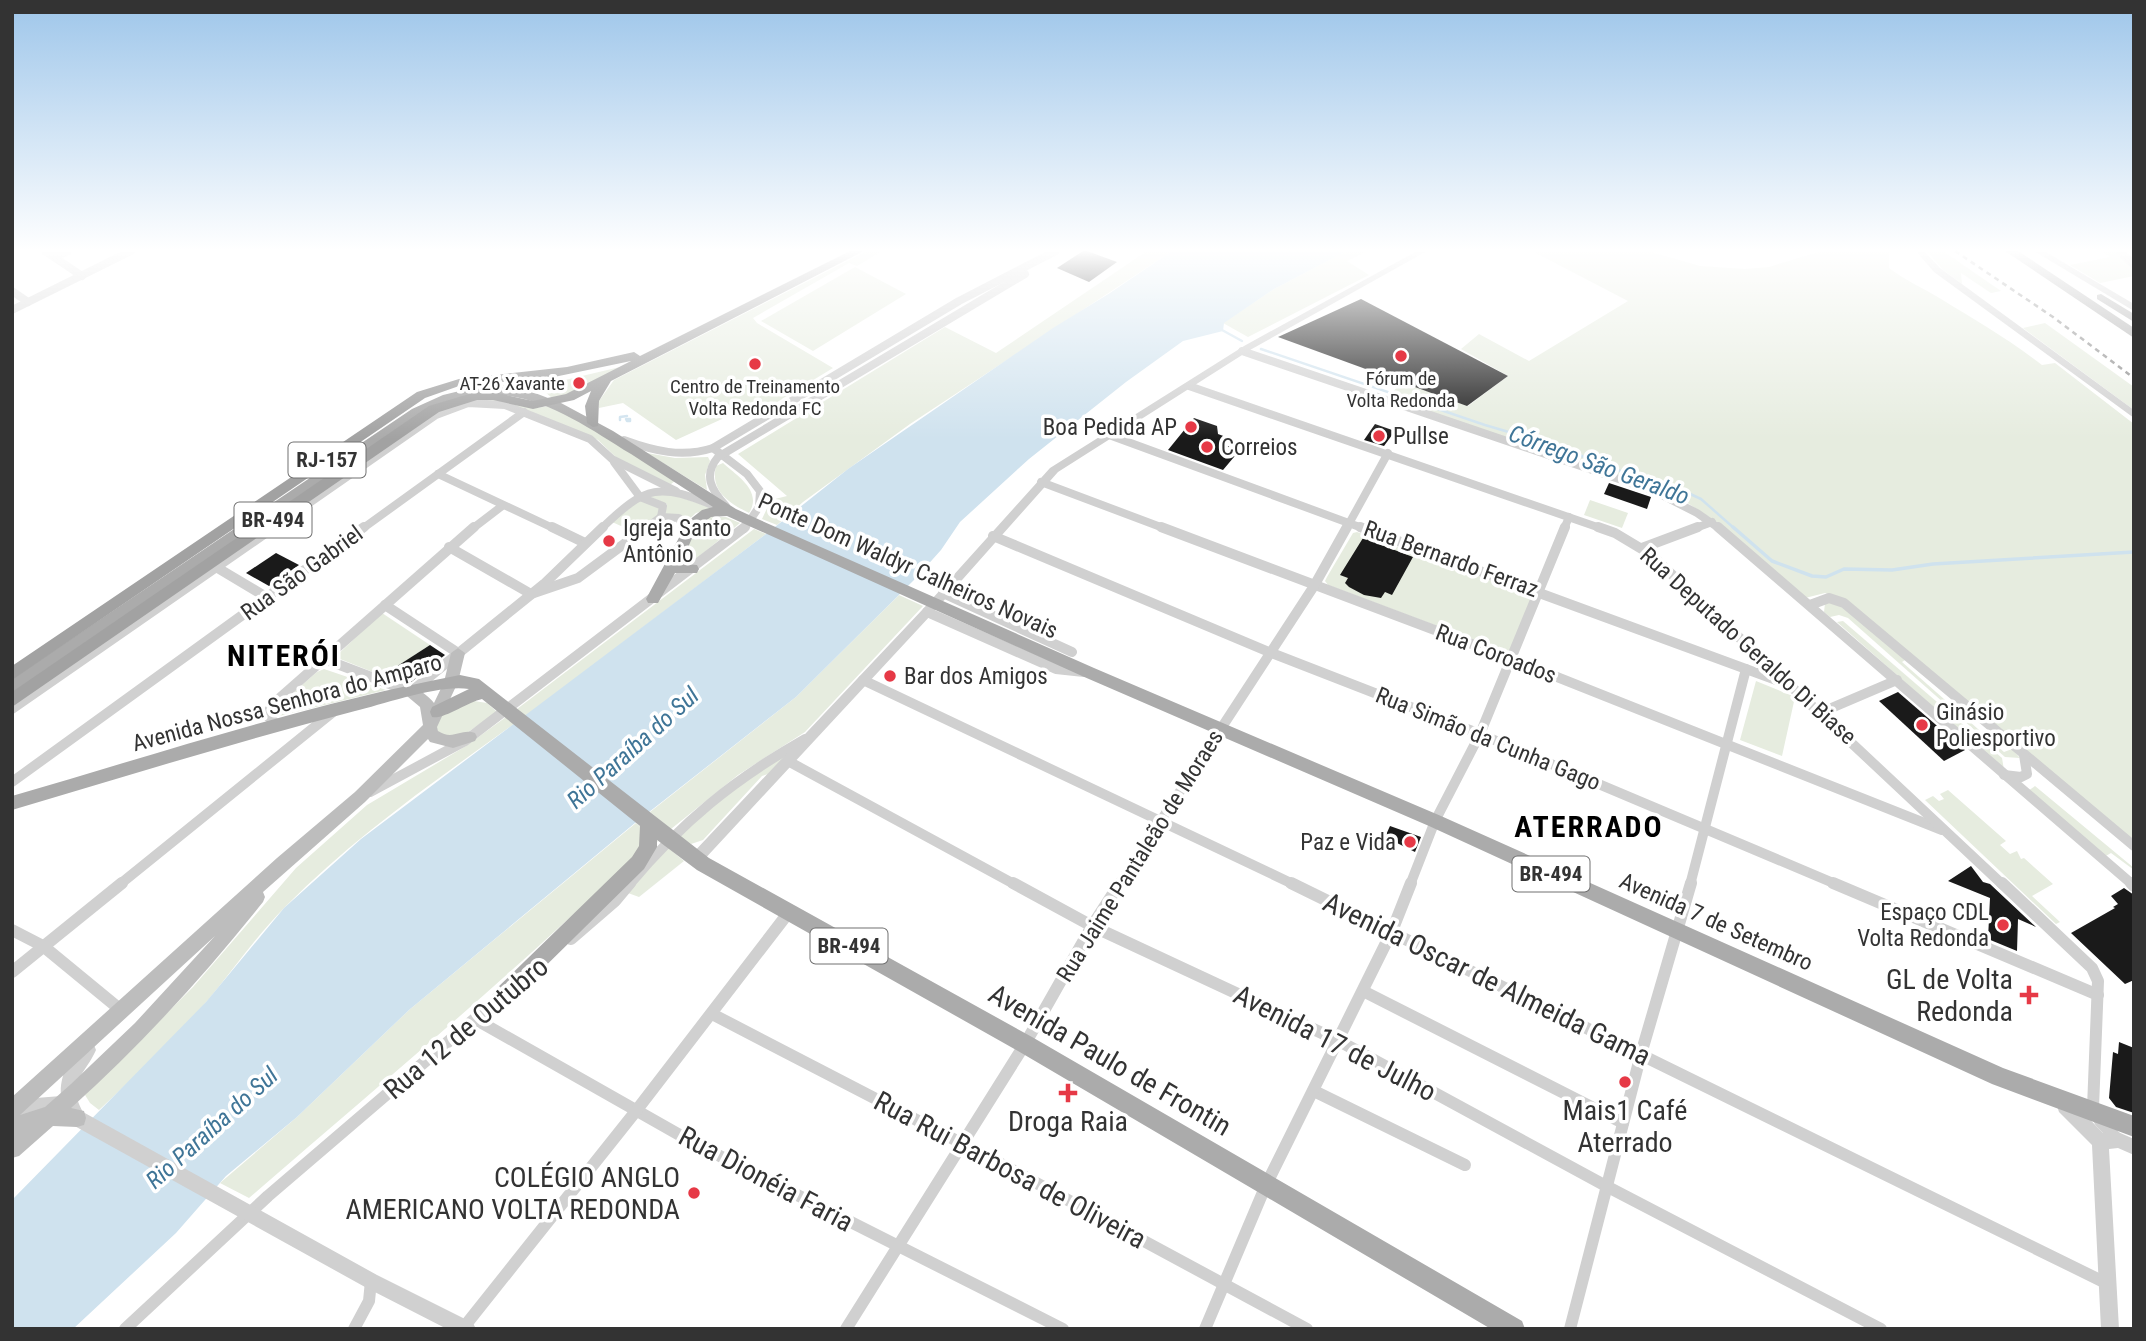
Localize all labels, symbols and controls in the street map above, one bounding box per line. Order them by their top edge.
marker: Fórum de Volta Redonda [1393,348,1409,364]
marker: Centro de Treinamento Volta Redonda FC [747,356,763,372]
place label: Fórum de Volta Redonda [1347,367,1455,412]
place label: AT-26 Xavante [459,372,565,395]
marker: AT-26 Xavante [571,375,587,391]
place label: Centro de Treinamento Volta Redonda FC [670,375,840,420]
place label: Boa Pedida AP [1043,414,1177,441]
marker: Boa Pedida AP [1183,419,1199,435]
water label: Córrego São Geraldo [1505,419,1693,511]
place label: Pullse [1393,423,1449,450]
marker: Pullse [1371,428,1387,444]
place label: Correios [1221,434,1297,461]
marker: Correios [1199,439,1215,455]
road number: RJ-157 [288,442,366,477]
street label: Ponte Dom Waldyr Calheiros Novais [754,488,1062,644]
road number: BR-494 [234,503,312,538]
place label: Igreja Santo Antônio [623,515,731,568]
street label: Rua Bernardo Ferraz [1360,515,1542,603]
street label: Rua São Gabriel [236,520,368,626]
marker: Igreja Santo Antônio [601,533,617,549]
street label: Rua Deputado Geraldo Di Biase [1634,542,1862,750]
street label: Rua Coroados [1432,619,1560,689]
district label: NITERÓI [227,638,341,673]
street label: Avenida Nossa Senhora do Amparo [129,649,445,757]
place label: Bar dos Amigos [904,663,1048,690]
marker: Bar dos Amigos [882,668,898,684]
water label: Rio Paraíba do Sul [561,681,705,814]
street label: Rua Simão da Cunha Gago [1372,682,1604,796]
place label: Ginásio Poliesportivo [1936,699,2056,752]
marker: Ginásio Poliesportivo [1914,717,1930,733]
street label: Rua Jaime Pantaleão de Moraes [1051,725,1229,987]
district label: ATERRADO [1514,809,1664,844]
place label: Paz e Vida [1300,829,1396,856]
marker: Paz e Vida [1402,834,1418,850]
road number: BR-494 [1512,856,1590,892]
street label: Avenida 7 de Setembro [1615,867,1817,977]
street label: Avenida Oscar de Almeida Gama [1318,885,1656,1073]
place label: Espaço CDL Volta Redonda [1857,899,1989,952]
marker: Espaço CDL Volta Redonda [1995,917,2011,933]
road number: BR-494 [810,928,888,964]
street label: Rua 12 de Outubro [377,950,555,1106]
place label: GL de Volta Redonda [1886,963,2013,1028]
street label: Avenida Paulo de Frontin [983,977,1237,1143]
street label: Avenida 17 de Julho [1228,978,1442,1108]
marker: GL de Volta Redonda [2019,985,2039,1005]
water label: Rio Paraíba do Sul [140,1061,284,1194]
marker: Mais1 Café Aterrado [1617,1074,1633,1090]
street label: Rua Rui Barbosa de Oliveira [868,1084,1152,1256]
marker: Droga Raia [1060,1085,1076,1101]
place label: Mais1 Café Aterrado [1563,1094,1687,1159]
place label: Droga Raia [1008,1105,1128,1138]
street label: Rua Dionéia Faria [673,1119,859,1239]
place label: COLÉGIO ANGLO AMERICANO VOLTA REDONDA [346,1161,680,1226]
marker: COLÉGIO ANGLO AMERICANO VOLTA REDONDA [686,1185,702,1201]

